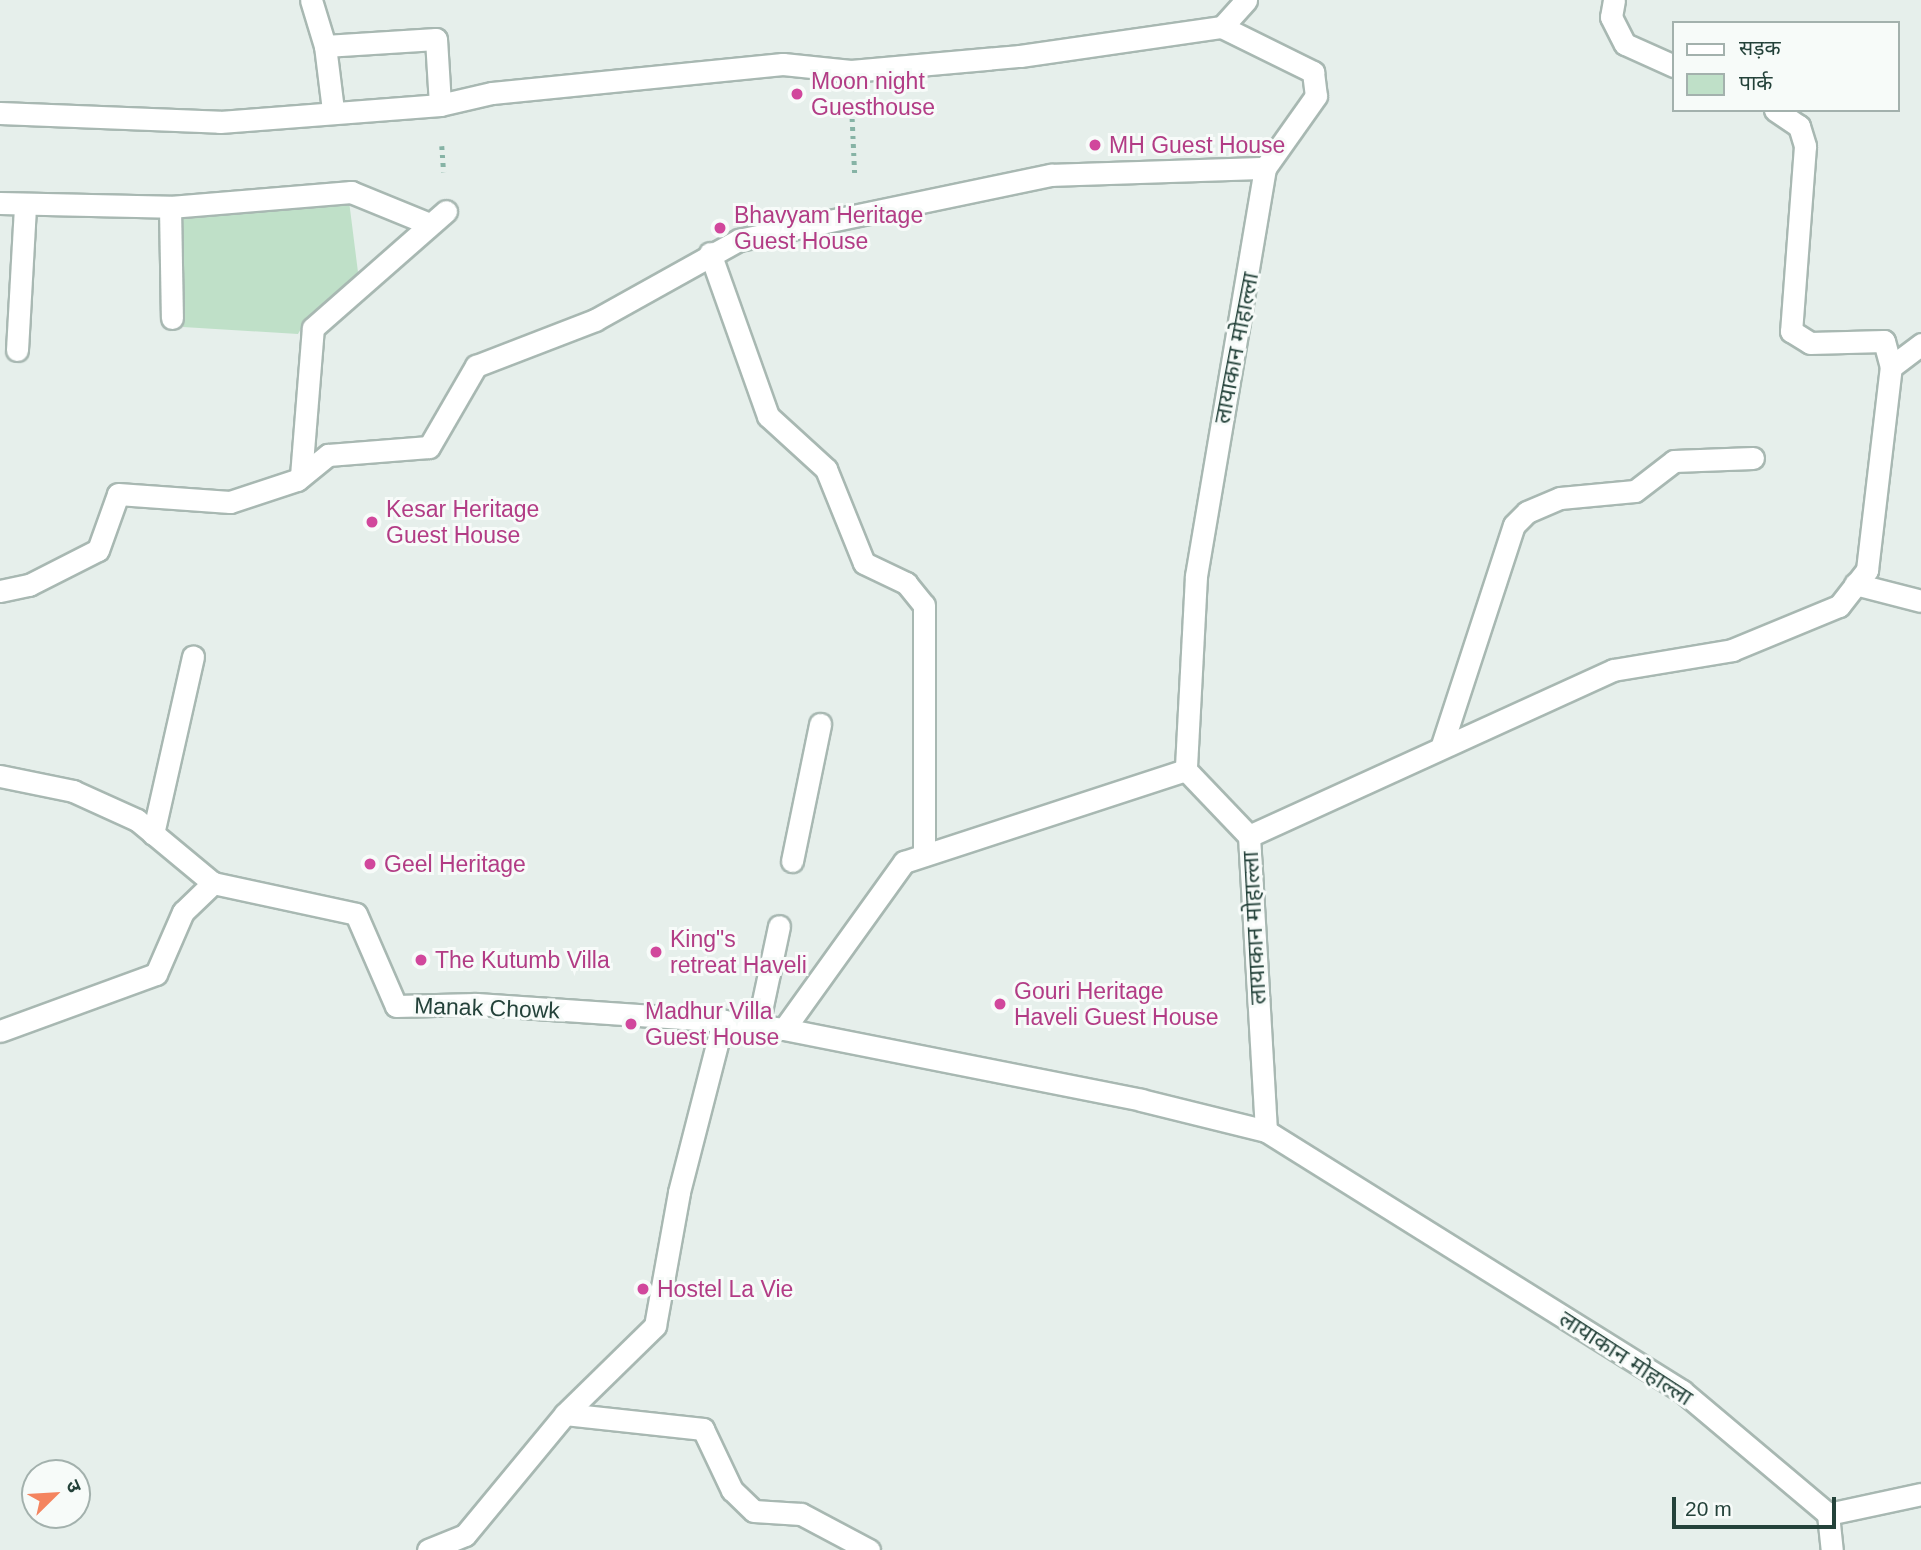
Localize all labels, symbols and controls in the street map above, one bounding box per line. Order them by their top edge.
legend [1672,21,1900,112]
text: सड़क [1739,36,1781,59]
place label: Moon night Guesthouse [811,67,935,121]
text: पार्क [1739,71,1773,94]
marker: Moon night Guesthouse [789,86,805,102]
place label: MH Guest House [1109,131,1285,159]
marker: MH Guest House [1087,137,1103,153]
place label: Bhavyam Heritage Guest House [734,201,923,255]
marker: Bhavyam Heritage Guest House [712,220,728,236]
street label: लायाकान मोहाल्ला [1208,270,1264,426]
place label: Kesar Heritage Guest House [386,495,539,549]
marker: Kesar Heritage Guest House [364,514,380,530]
place label: Geel Heritage [384,850,526,878]
street label: लायाकान मोहाल्ला [1236,851,1272,1005]
marker: Geel Heritage [362,856,378,872]
place label: King"s retreat Haveli [670,925,807,979]
marker: King"s retreat Haveli [648,944,664,960]
place label: The Kutumb Villa [435,946,610,974]
marker: The Kutumb Villa [413,952,429,968]
place label: Gouri Heritage Haveli Guest House [1014,977,1219,1031]
street label: Manak Chowk [414,992,560,1024]
marker: Gouri Heritage Haveli Guest House [992,996,1008,1012]
place label: Madhur Villa Guest House [645,997,779,1051]
marker: Madhur Villa Guest House [623,1016,639,1032]
place label: Hostel La Vie [657,1275,793,1303]
marker: Hostel La Vie [635,1281,651,1297]
street label: लायाकान मोहाल्ला [1554,1305,1698,1411]
north arrow [21,1459,91,1529]
text: उ [62,1477,86,1495]
scale bar [1676,1484,1840,1528]
text: 20 m [1685,1497,1732,1520]

